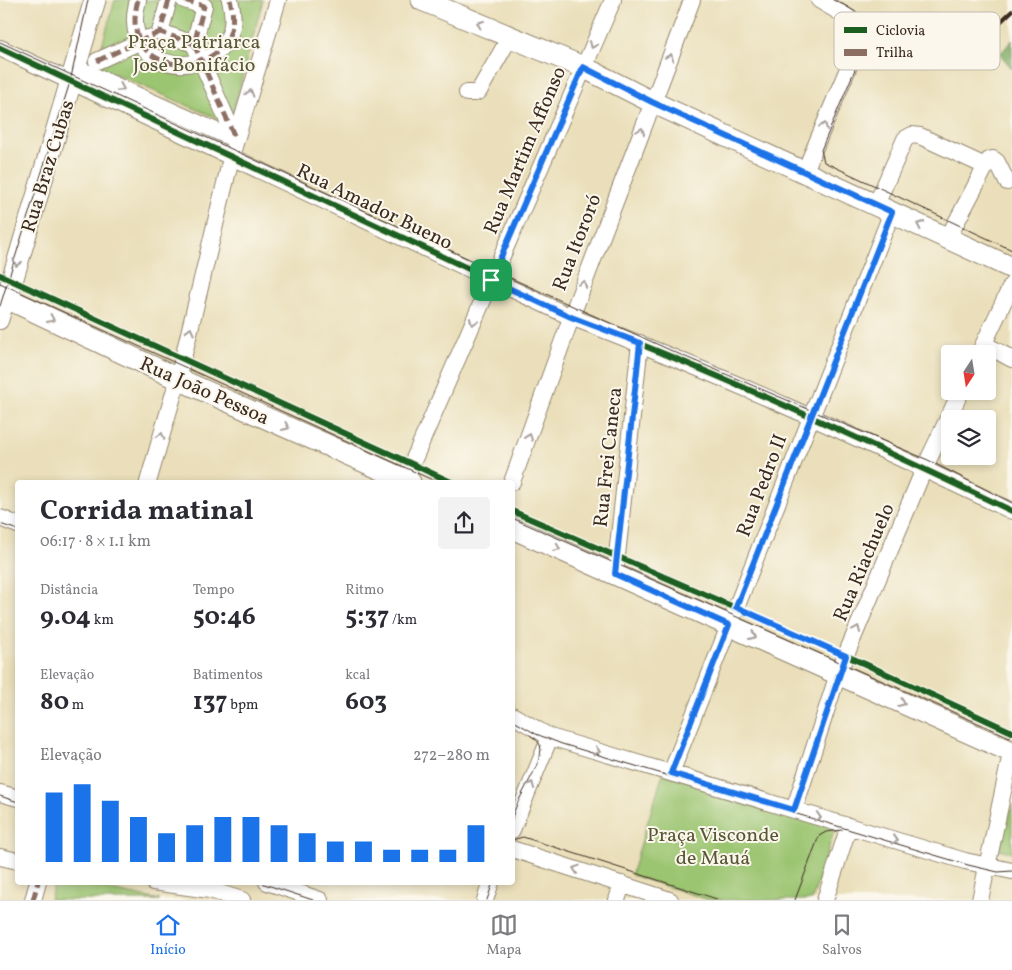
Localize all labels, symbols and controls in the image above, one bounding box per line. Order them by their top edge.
legend [834,12,1000,70]
one-way arrow [476,20,485,31]
text: Ciclovia [876,22,925,41]
park label: Praça Patriarca José Bonifácio [128,29,260,80]
one-way arrow [589,40,600,49]
text: Trilha [876,44,913,63]
one-way arrow [664,53,674,62]
street label: Rua Martim Affonso [478,63,574,239]
one-way arrow [116,82,125,93]
one-way arrow [244,90,254,98]
street label: Rua Braz Cubas [15,97,82,236]
one-way arrow [818,123,828,131]
one-way arrow [635,128,645,136]
street label: Rua Amador Bueno [291,158,457,258]
street label: Rua Itororó [547,190,609,295]
one-way arrow [916,221,925,232]
one-way arrow [13,259,23,267]
pin [470,259,512,301]
icon: arrive [477,266,505,294]
one-way arrow [578,280,588,288]
one-way arrow [46,313,55,323]
one-way arrow [468,317,479,326]
one-way arrow [184,327,195,336]
north arrow [941,345,996,400]
map controls [941,345,996,465]
street label: Rua João Pessoa [135,351,273,433]
street label: Rua Frei Caneca [588,386,630,529]
button: layers [941,410,996,465]
one-way arrow [281,421,290,432]
street label: Rua Pedro II [730,430,795,541]
one-way arrow [156,432,166,440]
one-way arrow [523,433,533,441]
text: Corrida matinal [40,492,254,531]
button: share [438,497,490,549]
street label: Rua Riachuelo [827,499,902,626]
text: 06:17 · 8 × 1.1 km [40,531,151,553]
one-way arrow [552,542,561,553]
text: Distância [40,581,98,600]
text: Tempo [193,581,234,600]
text: Ritmo [345,581,384,600]
text: 9.04 [40,600,91,635]
text: 50:46 [193,600,256,635]
text: 5:37 [345,600,389,635]
text: km [91,611,114,630]
text: /km [389,611,417,630]
one-way arrow [852,626,862,634]
one-way arrow [748,630,757,641]
text: Elevação [40,666,94,685]
text: Batimentos [193,666,263,685]
text: kcal [345,666,370,685]
text: 80 [40,685,69,720]
text: 137 [193,685,227,720]
text: 603 [345,685,387,720]
text: m [69,696,84,715]
text: bpm [227,696,258,715]
one-way arrow [896,696,905,706]
text: Elevação [40,745,102,767]
text: 272–280 m [413,745,490,767]
one-way arrow [592,745,601,755]
one-way arrow [525,782,535,790]
one-way arrow [813,812,821,822]
park label: Praça Visconde de Mauá [647,822,779,873]
one-way arrow [891,835,899,845]
one-way arrow [572,865,580,875]
tab: Início [150,911,186,960]
tab: Mapa [486,911,521,960]
tab: Salvos [822,911,862,960]

